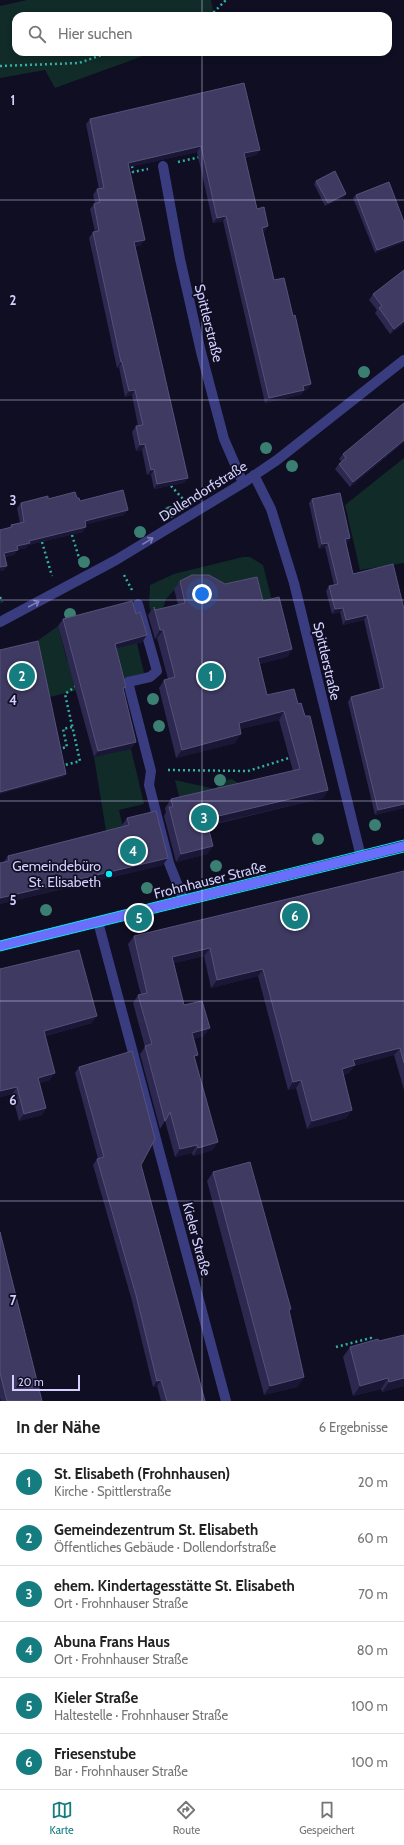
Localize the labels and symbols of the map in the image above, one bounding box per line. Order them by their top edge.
text: 1 [11,92,15,108]
street label: Spittlerstraße [191,282,227,364]
text: 2 [10,292,17,308]
street label: Dollendorfstraße [156,457,250,525]
text: 3 [9,492,17,508]
one-way arrow [142,537,153,545]
your location [192,584,212,604]
one-way arrow [28,599,40,607]
street label: Spittlerstraße [309,620,345,702]
pin: 2 [9,661,35,691]
pin: 1 [198,661,224,691]
text: 4 [9,692,17,708]
pin: 3 [191,803,217,833]
pin: 4 [120,836,146,866]
place label: Gemeindebüro St. Elisabeth [12,857,101,891]
street label: Frohnhauser Straße [152,857,268,903]
marker: Gemeindebüro St. Elisabeth [104,869,114,879]
text: 5 [10,892,17,908]
pin: 6 [282,901,308,931]
pin: 5 [126,903,152,933]
text: 6 [9,1092,17,1108]
street label: Kieler Straße [179,1200,215,1278]
text: 7 [10,1292,17,1308]
scale bar [12,1373,80,1392]

